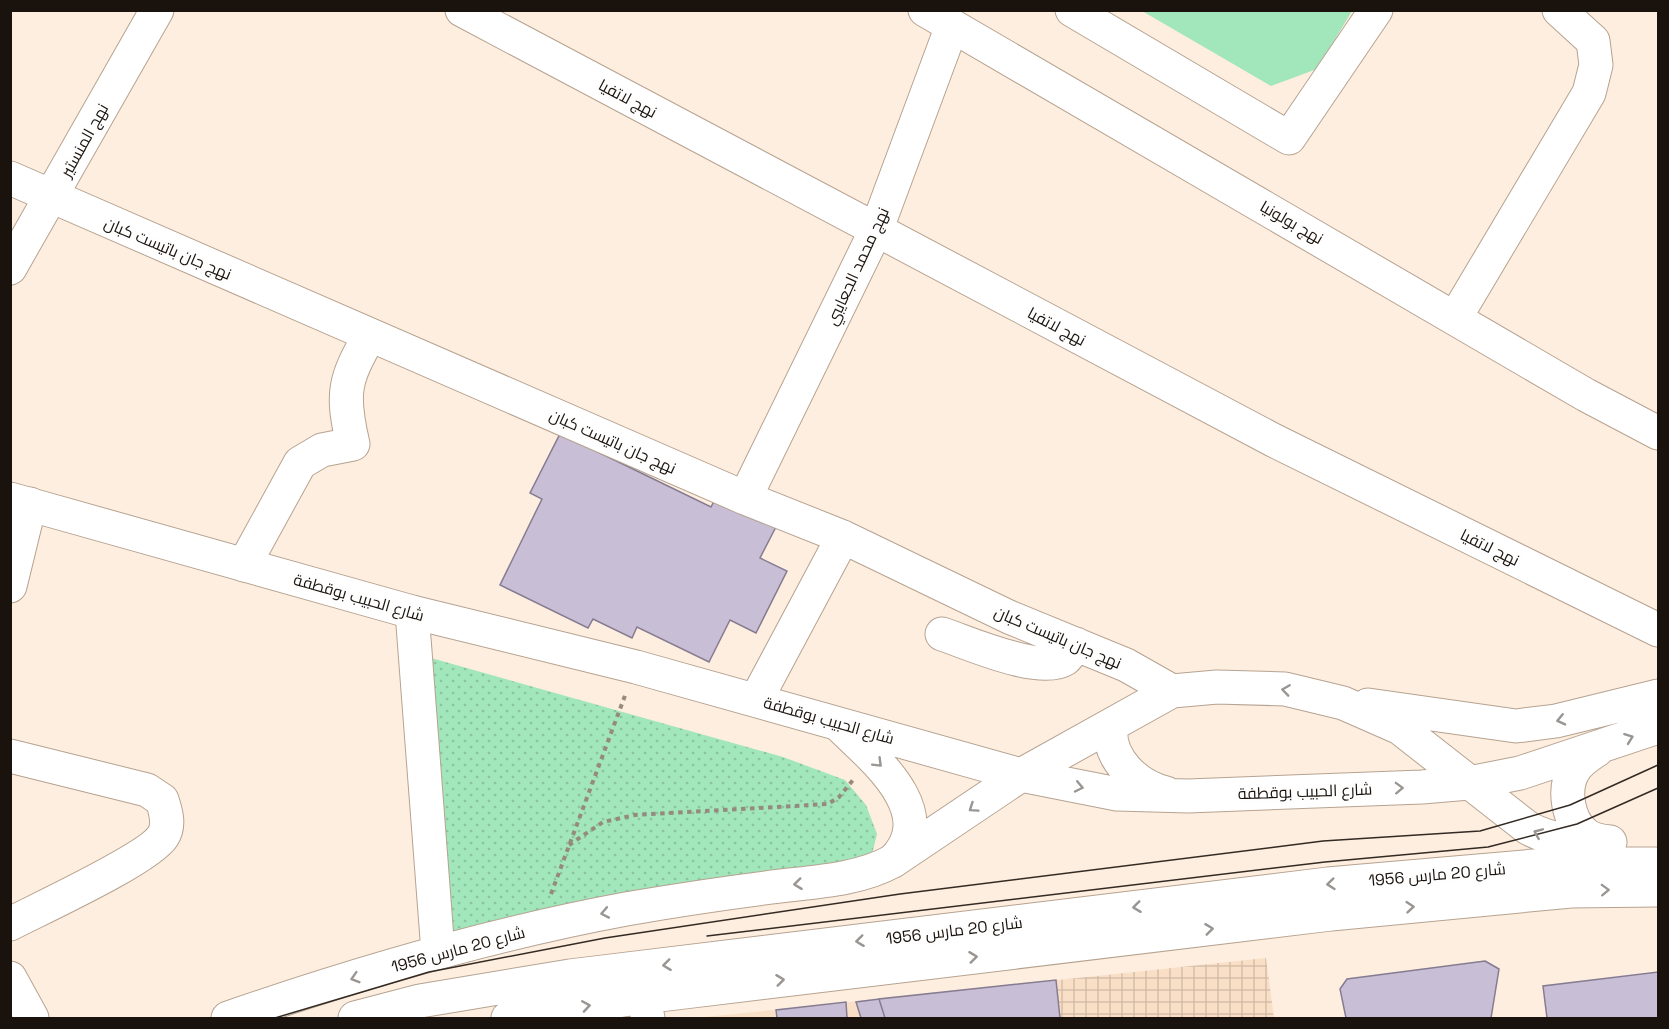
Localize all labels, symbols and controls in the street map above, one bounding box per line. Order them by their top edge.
street label: نهج لاتفيا [594,74,661,123]
street label: نهج المنستير [55,100,114,182]
street label: نهج بولونيا [1256,196,1327,250]
street label: نهج محمد الجعايبي [821,204,897,330]
street label: نهج جان باتيست كبان [101,212,235,286]
street label: نهج لاتفيا [1023,302,1090,351]
street label: نهج جان باتيست كبان [546,404,679,480]
street label: نهج لاتفيا [1456,524,1523,572]
street label: شارع الحبيب بوقطفة [291,569,427,627]
street label: نهج جان باتيست كبان [991,601,1125,675]
one-way arrow [1281,684,1290,696]
street label: شارع الحبيب بوقطفة [761,692,897,750]
one-way arrow [1556,712,1566,725]
one-way arrow [1623,733,1634,745]
one-way arrow [871,755,882,766]
street label: شارع الحبيب بوقطفة [1237,779,1373,805]
one-way arrow [1073,780,1083,793]
one-way arrow [1394,781,1403,794]
one-way arrow [969,800,979,812]
one-way arrow [1534,828,1545,840]
street label: شارع 20 مارس 1956 [1368,858,1507,892]
one-way arrow [793,877,802,889]
one-way arrow [1326,877,1336,890]
one-way arrow [1600,884,1609,897]
one-way arrow [1133,901,1142,913]
one-way arrow [1406,901,1415,914]
one-way arrow [600,906,610,919]
street label: شارع 20 مارس 1956 [884,912,1024,950]
street label: شارع 20 مارس 1956 [389,922,528,978]
one-way arrow [1204,923,1213,935]
one-way arrow [856,935,865,947]
one-way arrow [969,951,978,964]
one-way arrow [662,959,672,971]
one-way arrow [350,971,361,983]
one-way arrow [775,975,784,987]
one-way arrow [582,1000,591,1012]

